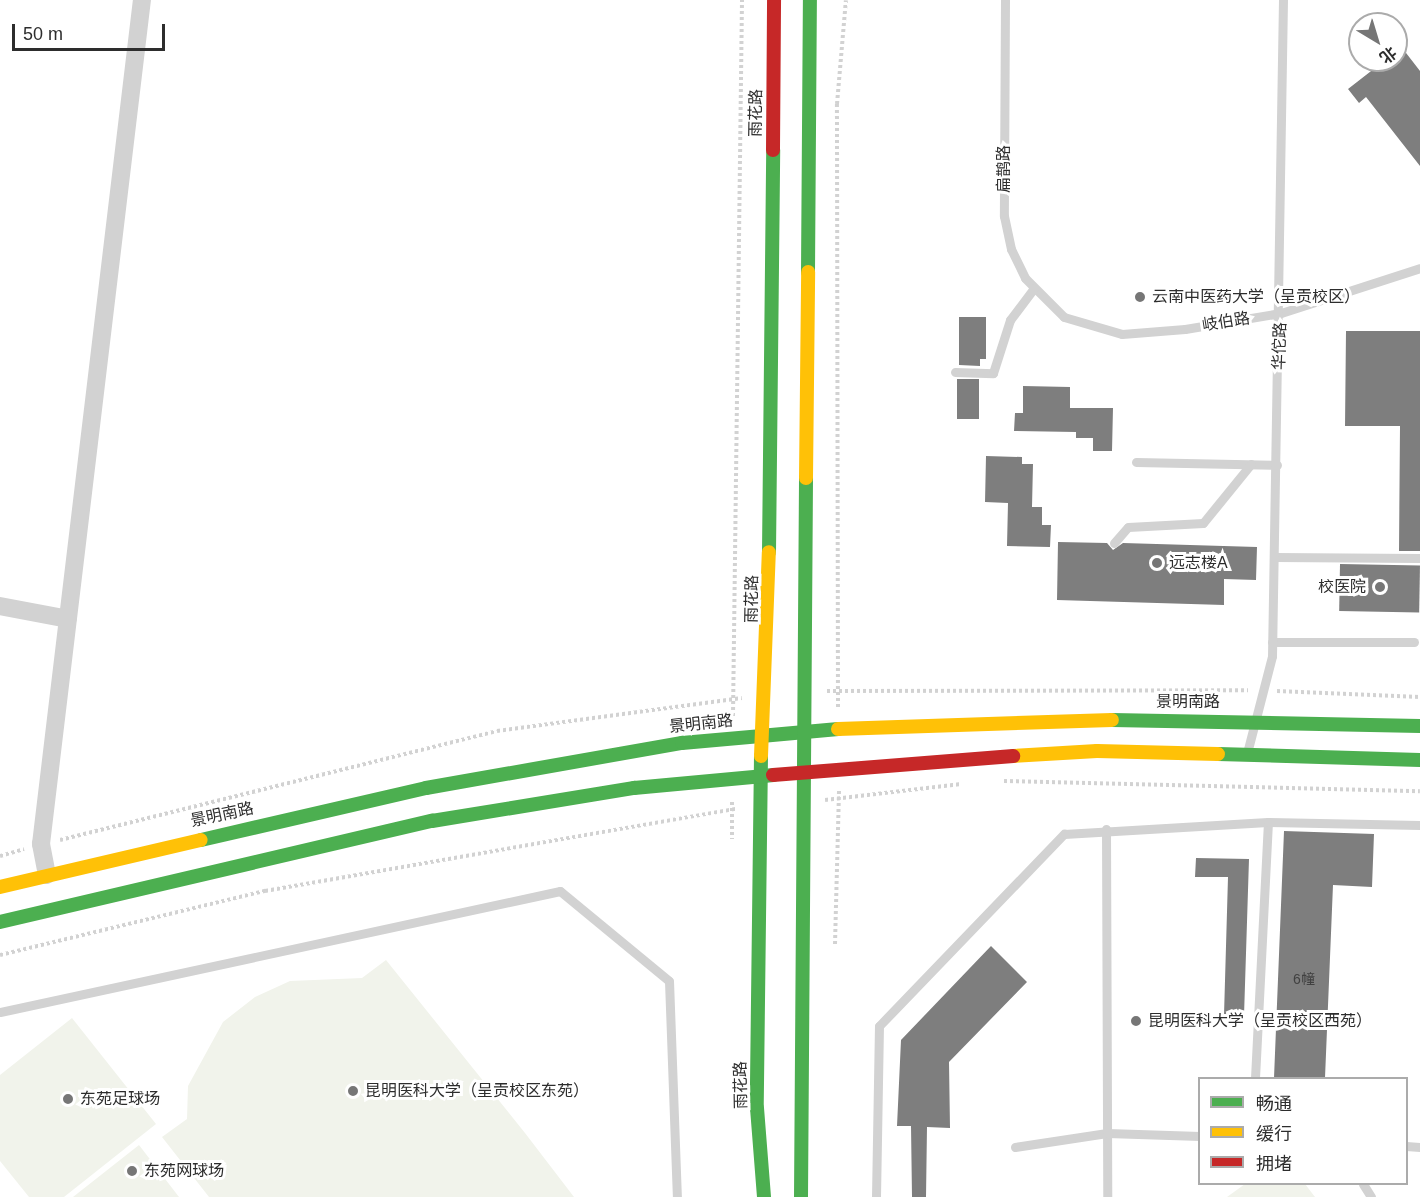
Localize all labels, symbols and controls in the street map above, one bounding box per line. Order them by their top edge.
scale bar [15,12,168,50]
north arrow [1348,12,1408,72]
text: 50 m [23,24,63,44]
text: 北 [1377,43,1400,67]
street label: 雨花路 [746,89,766,137]
street label: 扁鹊路 [994,145,1014,193]
place label: 云南中医药大学（呈贡校区） [1152,287,1360,307]
marker: 云南中医药大学（呈贡校区） [1133,290,1147,304]
street label: 岐伯路 [1201,309,1251,335]
street label: 华佗路 [1270,322,1290,370]
place label: 远志楼A [1169,553,1228,573]
marker: 远志楼A [1150,556,1164,570]
street label: 雨花路 [742,575,762,623]
place label: 校医院 [1318,577,1366,597]
marker: 校医院 [1371,578,1389,596]
street label: 景明南路 [1156,692,1220,712]
street label: 景明南路 [668,711,734,737]
street label: 景明南路 [189,799,255,831]
house number: 6幢 [1293,971,1315,987]
place label: 昆明医科大学（呈贡校区西苑） [1148,1011,1372,1031]
marker: 昆明医科大学（呈贡校区西苑） [1129,1014,1143,1028]
street label: 雨花路 [731,1061,751,1109]
legend [1198,1077,1408,1185]
place label: 昆明医科大学（呈贡校区东苑） [365,1081,589,1101]
marker: 昆明医科大学（呈贡校区东苑） [346,1084,360,1098]
place label: 东苑足球场 [80,1089,160,1109]
marker: 东苑足球场 [61,1092,75,1106]
text: 畅通 [1256,1094,1292,1114]
text: 缓行 [1256,1124,1292,1144]
text: 拥堵 [1256,1154,1292,1174]
place label: 东苑网球场 [144,1161,224,1181]
marker: 东苑网球场 [125,1164,139,1178]

